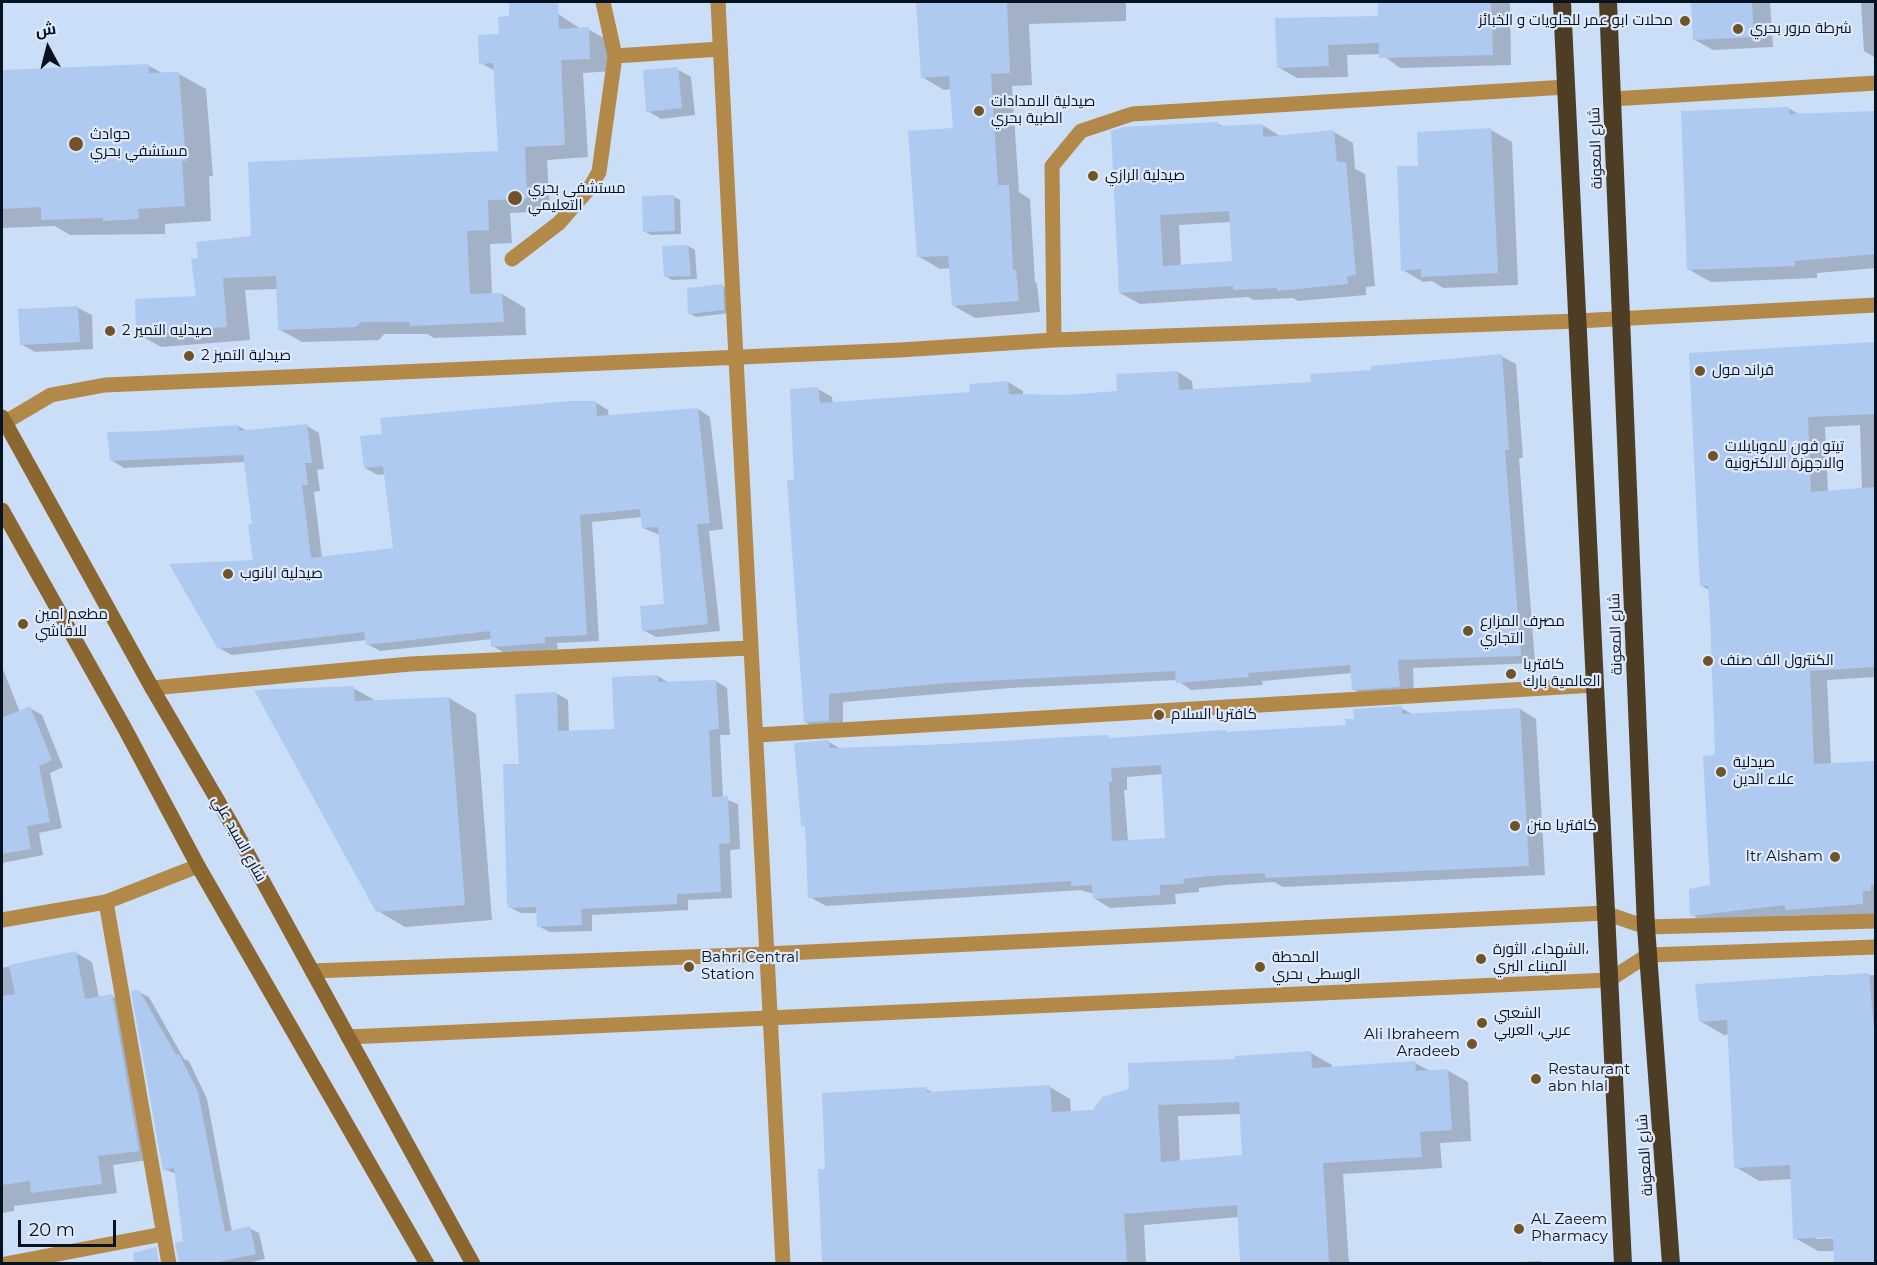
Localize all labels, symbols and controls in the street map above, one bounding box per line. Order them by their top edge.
place label: محلات ابو عمر للحلويات و الخبائز [1478,12,1673,30]
marker: محلات ابو عمر للحلويات و الخبائز [1678,14,1692,28]
north arrow [18,18,78,78]
text: ش [34,19,57,40]
place label: شرطة مرور بحري [1750,20,1852,38]
marker: شرطة مرور بحري [1731,22,1745,36]
place label: صيدلية الامدادات الطبية بحري [991,93,1095,128]
marker: صيدلية الامدادات الطبية بحري [972,104,986,118]
street label: شارع المعونة [1586,107,1606,189]
place label: حوادث مستشفي بحري [90,126,188,161]
marker: حوادث مستشفي بحري [67,135,85,153]
place label: صيدلية الرازي [1105,167,1185,185]
marker: صيدلية الرازي [1086,169,1100,183]
place label: مستشفى بحري التعليمي [528,180,626,215]
marker: مستشفى بحري التعليمي [506,189,524,207]
place label: صيدليه التمير 2 [122,322,212,340]
marker: صيدليه التمير 2 [103,324,117,338]
place label: صيدلية التميز 2 [201,347,291,365]
marker: صيدلية التميز 2 [182,349,196,363]
place label: قراند مول [1712,362,1774,380]
marker: قراند مول [1693,364,1707,378]
place label: تيتو فون للموبايلات والاجهزة الالكترونية [1725,438,1844,473]
marker: تيتو فون للموبايلات والاجهزة الالكترونية [1706,449,1720,463]
place label: صيدلية ابانوب [240,565,323,583]
marker: صيدلية ابانوب [221,567,235,581]
street label: شارع المعونة [1606,593,1626,675]
place label: مطعم امين للاقاشي [35,606,108,641]
place label: مصرف المزارع التجاري [1480,613,1565,648]
marker: مطعم امين للاقاشي [16,617,30,631]
marker: مصرف المزارع التجاري [1461,624,1475,638]
place label: الكنترول الف صنف [1720,652,1834,670]
marker: الكنترول الف صنف [1701,654,1715,668]
place label: كافتريا العالمية بارك [1523,656,1601,691]
marker: كافتريا العالمية بارك [1504,667,1518,681]
place label: كافتريا السلام [1171,706,1257,724]
marker: كافتريا السلام [1152,708,1166,722]
place label: صيدلية علاء الدين [1733,754,1795,789]
marker: صيدلية علاء الدين [1714,765,1728,779]
street label: شارع السيد علي [208,793,270,885]
place label: كافتريا منن [1527,817,1597,835]
marker: كافتريا منن [1508,819,1522,833]
place label: Itr Alsham [1745,848,1823,866]
marker: Itr Alsham [1828,850,1842,864]
place label: الشهداء، الثورة، الميناء البري [1493,941,1589,976]
place label: Bahri Central Station [701,949,799,984]
place label: المحطة الوسطى بحري [1272,949,1361,984]
marker: الشهداء، الثورة، الميناء البري [1474,952,1488,966]
marker: Bahri Central Station [682,960,696,974]
marker: المحطة الوسطى بحري [1253,960,1267,974]
place label: الشعبي عربي، العربي [1494,1005,1571,1040]
marker: الشعبي عربي، العربي [1475,1016,1489,1030]
place label: Ali Ibraheem Aradeeb [1364,1026,1460,1061]
marker: Ali Ibraheem Aradeeb [1465,1037,1479,1051]
place label: Restaurant abn hlal [1548,1061,1630,1096]
marker: Restaurant abn hlal [1529,1072,1543,1086]
street label: شارع المعونة [1633,1113,1657,1197]
scale bar [21,1208,118,1246]
place label: AL Zaeem Pharmacy [1531,1211,1608,1246]
text: 20 m [29,1219,75,1241]
marker: AL Zaeem Pharmacy [1512,1222,1526,1236]

